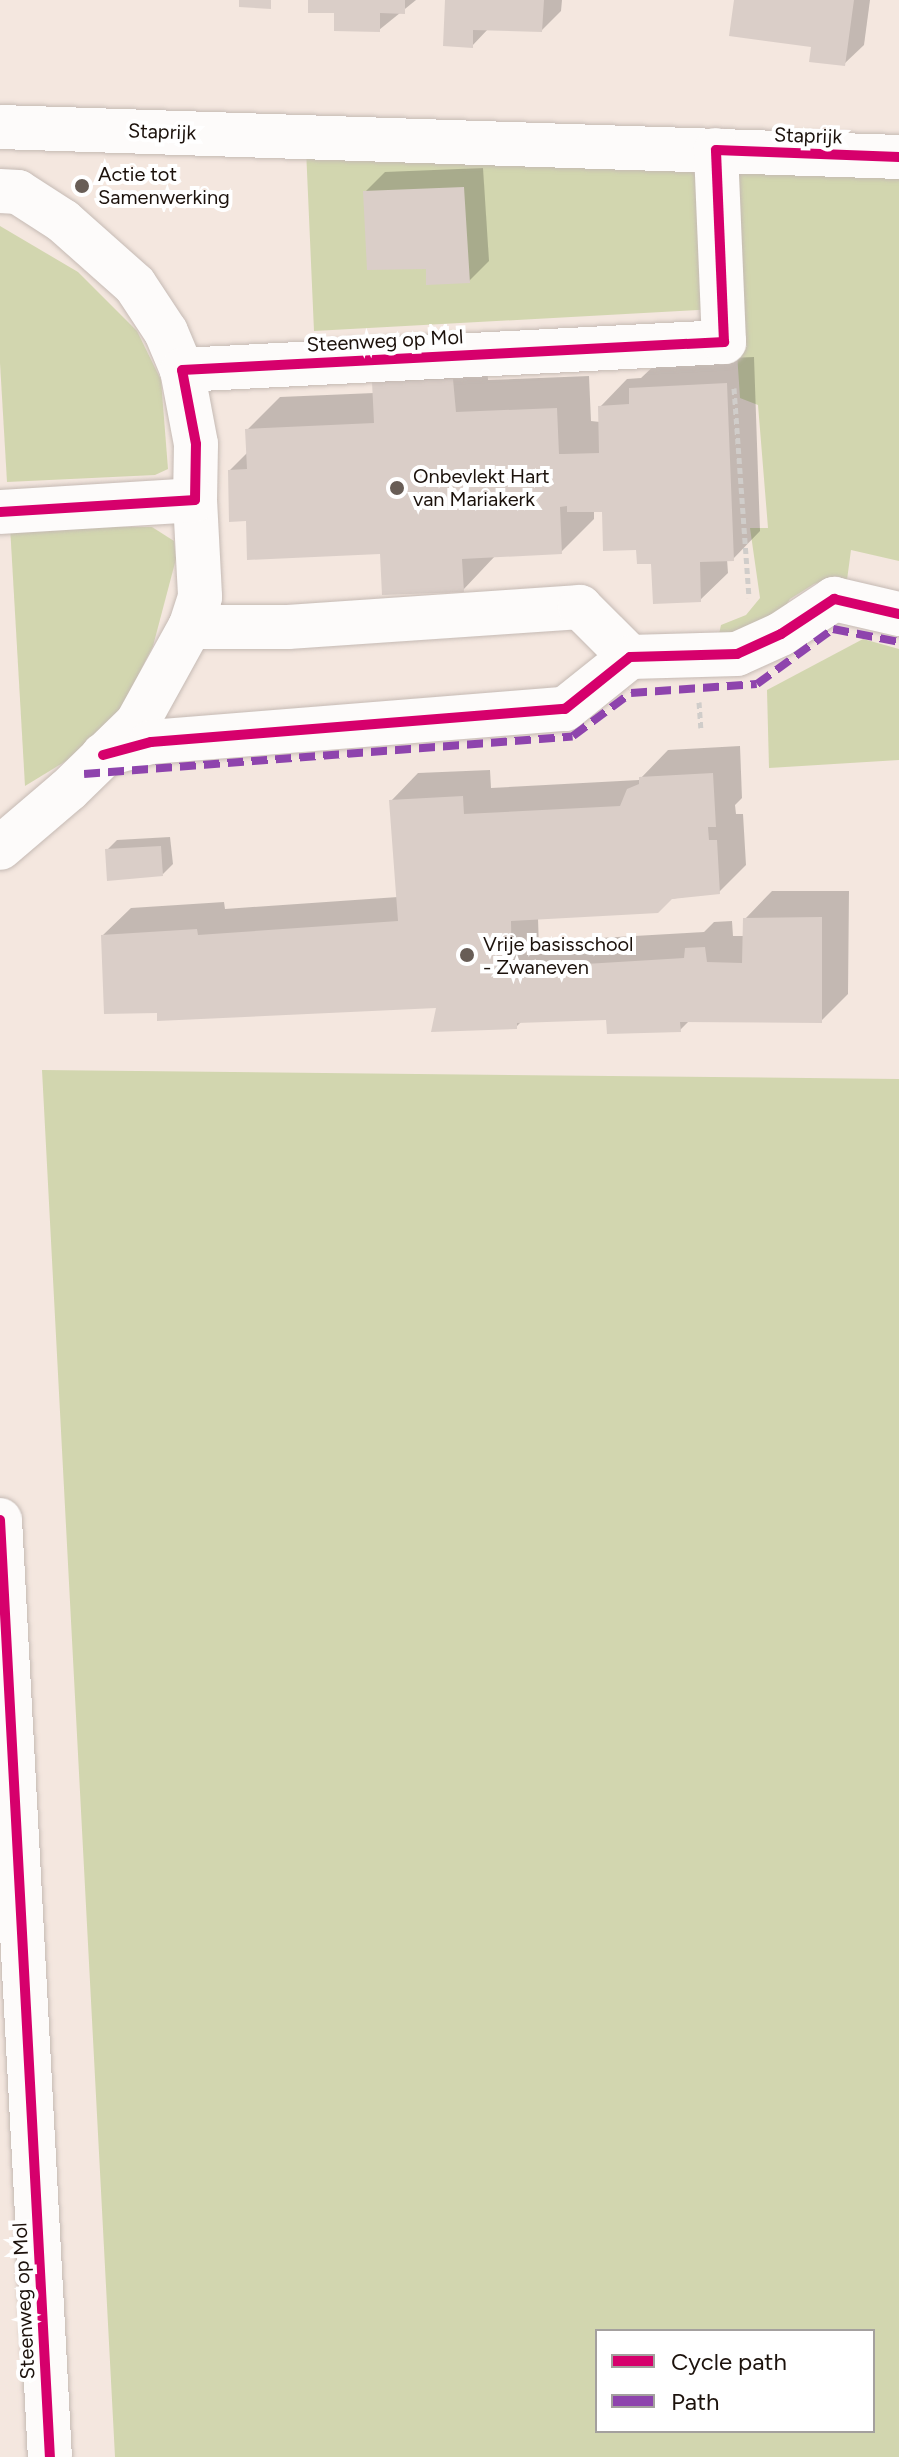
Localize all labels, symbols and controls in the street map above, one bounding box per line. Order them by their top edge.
street label: Staprijk [127,119,197,145]
street label: Staprijk [773,123,843,149]
place label: Actie tot Samenwerking [98,162,230,209]
marker: Actie tot Samenwerking [73,177,91,195]
street label: Steenweg op Mol [306,325,464,357]
place label: Onbevlekt Hart van Mariakerk [413,464,550,511]
marker: Onbevlekt Hart van Mariakerk [388,479,406,497]
place label: Vrije basisschool - Zwaneven [483,932,633,979]
marker: Vrije basisschool - Zwaneven [458,946,476,964]
street label: Steenweg op Mol [8,2222,40,2380]
legend [595,2329,875,2433]
text: Cycle path [671,2347,787,2376]
text: Path [671,2387,719,2416]

